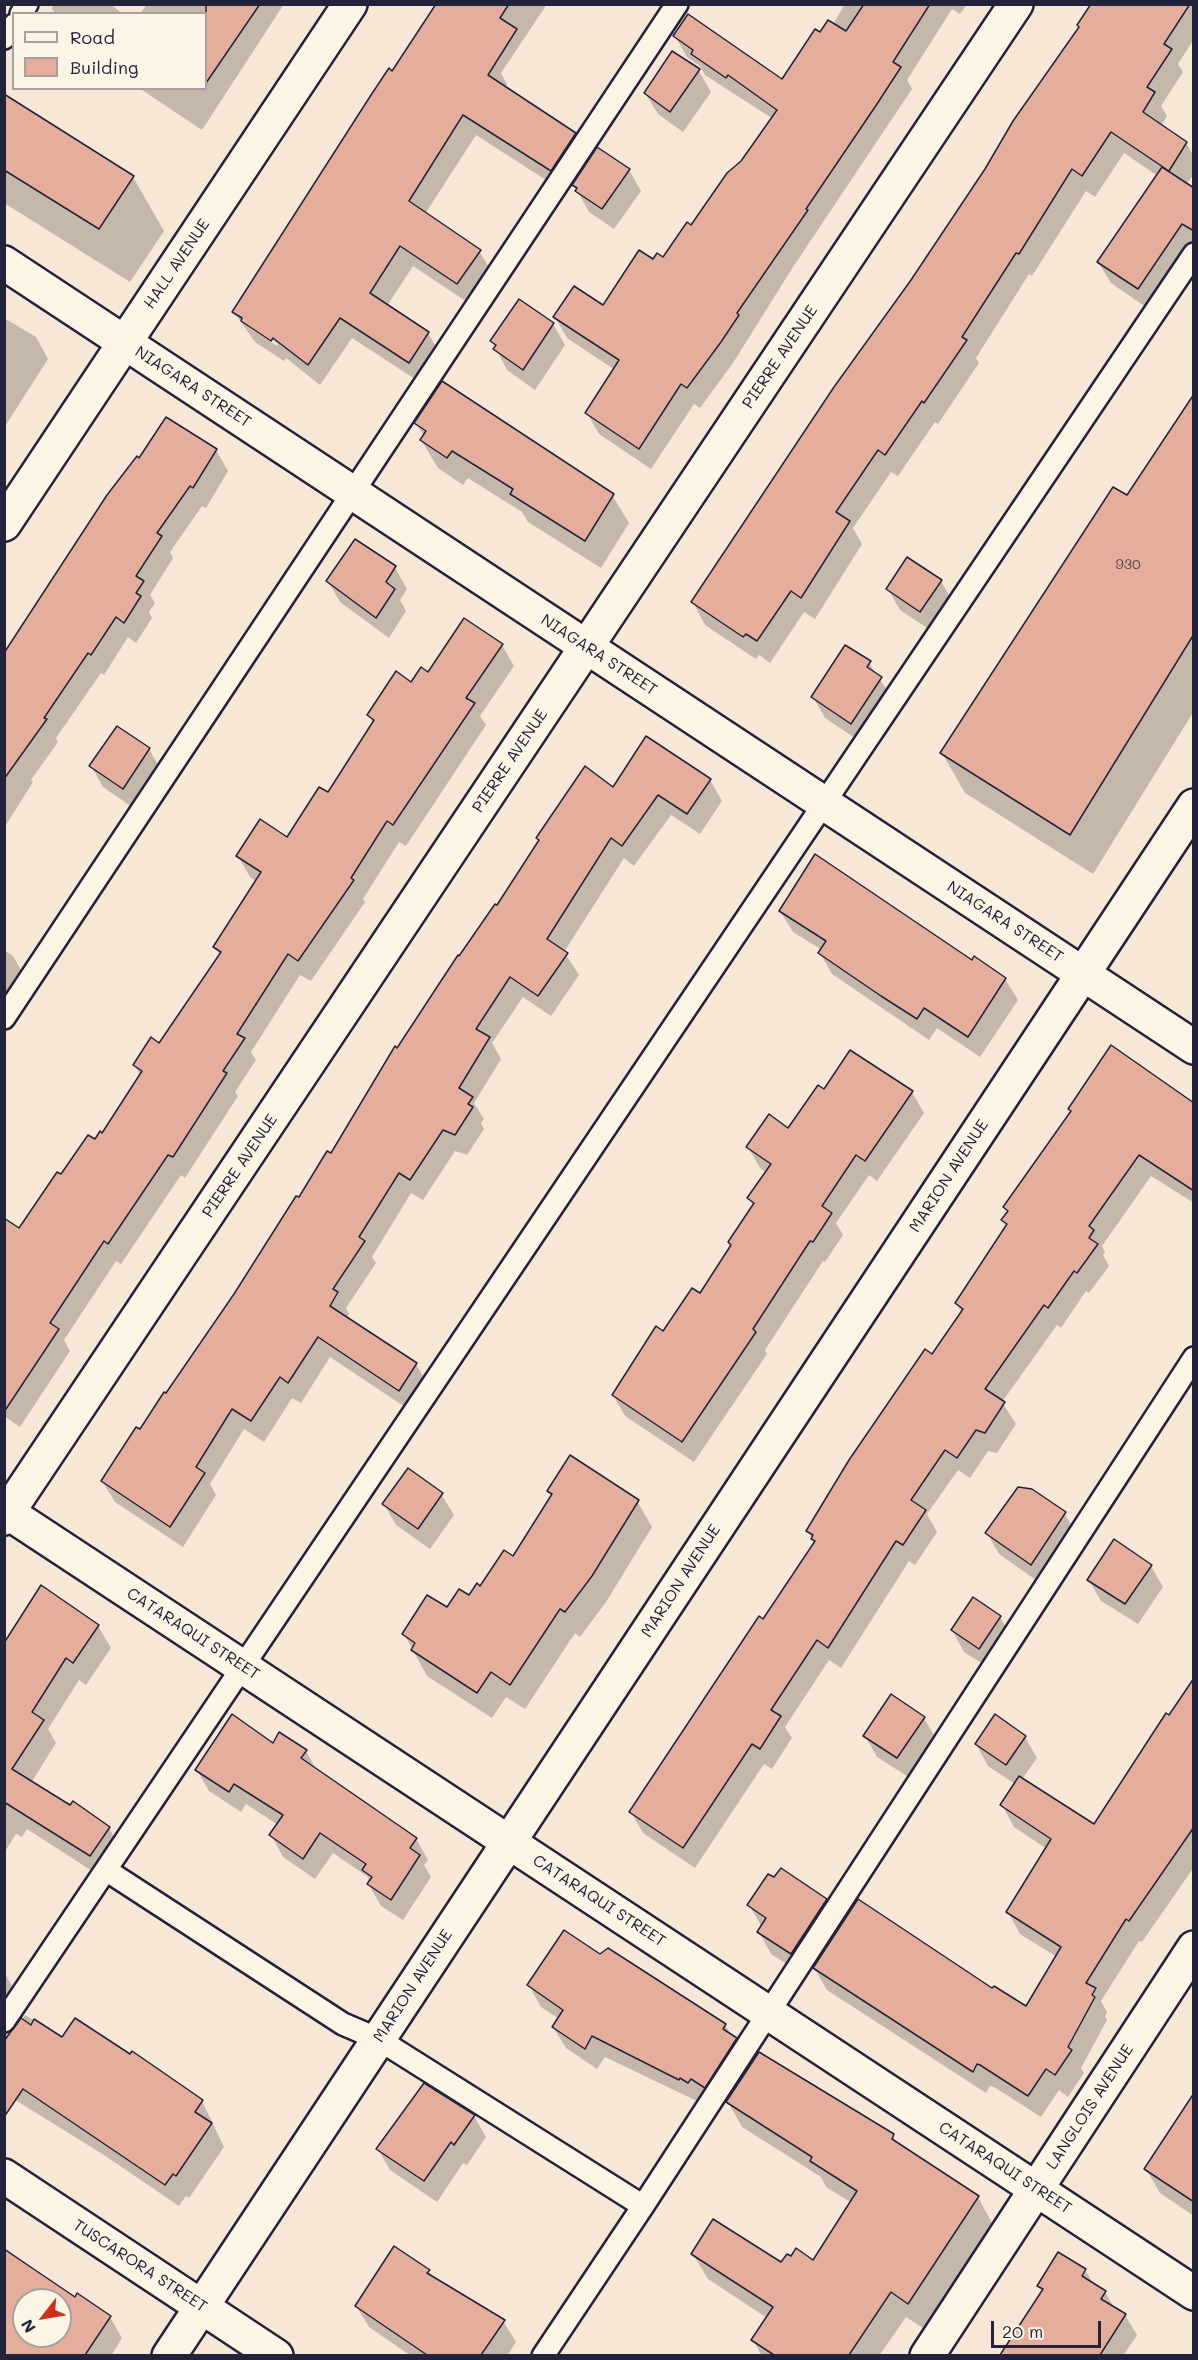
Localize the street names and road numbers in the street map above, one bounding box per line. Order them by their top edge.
street label: HALL AVENUE [140,215,214,313]
street label: PIERRE AVENUE [738,302,822,412]
street label: NIAGARA STREET [131,342,255,432]
street label: NIAGARA STREET [537,610,661,700]
street label: PIERRE AVENUE [468,706,552,816]
street label: NIAGARA STREET [943,877,1067,967]
street label: PIERRE AVENUE [198,1111,282,1221]
street label: MARION AVENUE [905,1116,993,1236]
street label: MARION AVENUE [637,1521,725,1641]
street label: CATARAQUI STREET [123,1584,263,1684]
street label: CATARAQUI STREET [529,1851,669,1951]
street label: MARION AVENUE [369,1926,457,2046]
street label: LANGLOIS AVENUE [1042,2041,1138,2173]
street label: CATARAQUI STREET [935,2118,1075,2218]
street label: TUSCARORA STREET [69,2215,211,2317]

